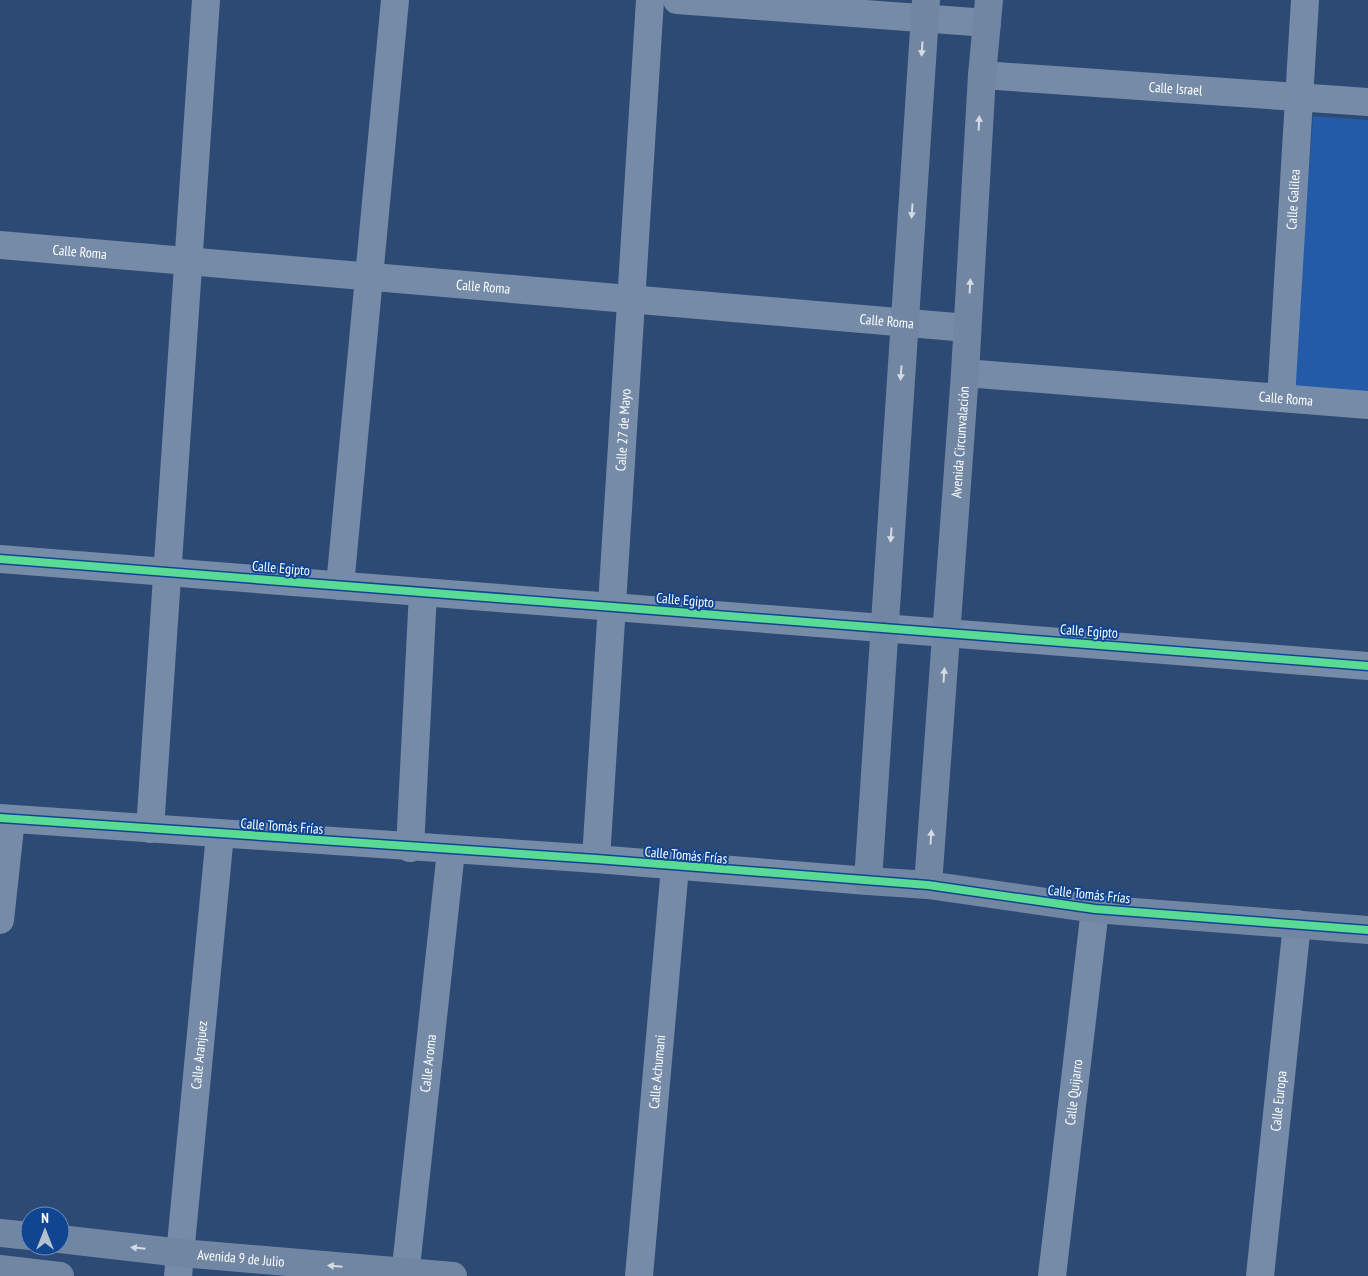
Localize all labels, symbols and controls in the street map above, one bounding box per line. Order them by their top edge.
one-way arrow [918,41,926,57]
street label: Calle Israel [1148,78,1204,99]
one-way arrow [976,115,984,131]
street label: Calle Galilea [1282,169,1304,230]
one-way arrow [907,203,915,219]
street label: Calle Roma [52,241,107,263]
street label: Calle Roma [455,275,511,298]
one-way arrow [966,277,974,293]
street label: Calle Roma [859,310,914,332]
one-way arrow [897,365,905,381]
street label: Avenida Circunvalación [947,386,973,499]
street label: Calle Roma [1258,387,1314,410]
street label: Calle 27 de Mayo [611,388,635,472]
one-way arrow [886,527,894,543]
street label: Calle Egipto [251,557,311,579]
street label: Calle Egipto [655,589,715,611]
street label: Calle Egipto [1059,620,1119,642]
one-way arrow [940,666,948,682]
street label: Calle Tomás Frías [240,814,324,838]
one-way arrow [928,829,936,845]
street label: Calle Tomás Frías [644,842,728,868]
street label: Calle Tomás Frías [1047,881,1131,907]
street label: Calle Aranjuez [187,1020,211,1090]
street label: Calle Aroma [416,1033,440,1093]
street label: Calle Achumani [645,1034,669,1110]
street label: Calle Quijarro [1061,1058,1086,1126]
street label: Calle Europa [1266,1070,1291,1132]
north arrow [20,1206,70,1256]
text: N [41,1209,49,1227]
one-way arrow [130,1244,146,1252]
street label: Avenida 9 de Julio [197,1245,285,1271]
one-way arrow [326,1262,342,1270]

